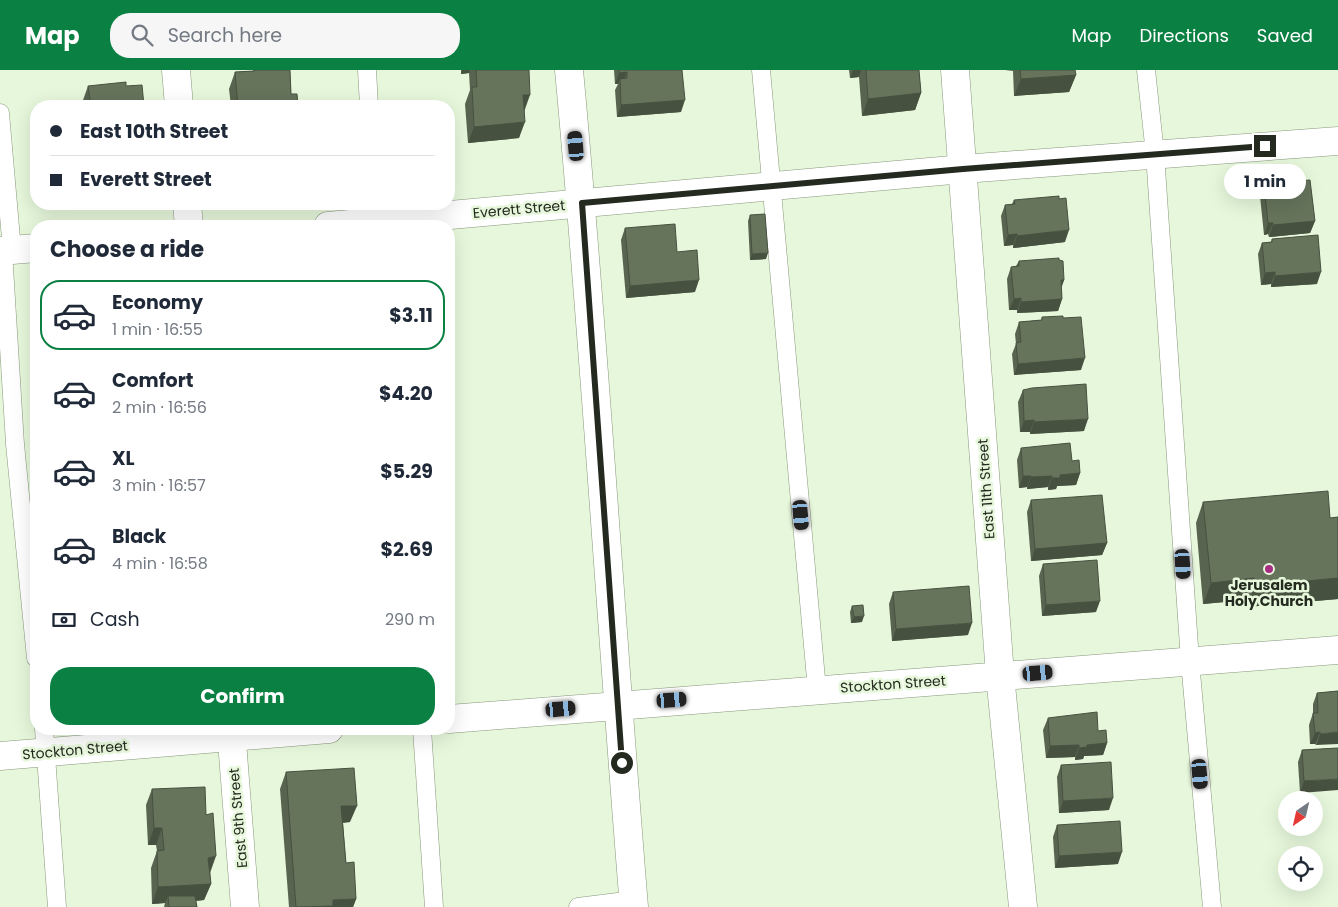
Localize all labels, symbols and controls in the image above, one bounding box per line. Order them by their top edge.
search box [110,13,460,58]
text: Map [25,19,80,52]
icon: search [128,21,156,49]
text: Search here [168,22,282,49]
text: Map [1072,23,1111,48]
text: Directions [1139,23,1229,48]
text: Saved [1257,23,1313,48]
text: East 10th Street [80,118,228,145]
car [567,130,584,162]
route end [1254,135,1276,157]
callout: 1 min [1224,164,1306,198]
text: Everett Street [80,166,212,193]
text: 1 min [1244,170,1286,193]
street label: Everett Street [472,195,566,223]
text: Choose a ride [50,234,204,265]
text: Economy [112,289,203,316]
icon: car [52,293,97,338]
text: $3.11 [389,302,433,329]
text: 1 min · 16:55 [112,318,203,341]
text: Comfort [112,367,194,394]
icon: car [52,371,97,416]
text: $4.20 [379,380,433,407]
text: 2 min · 16:56 [112,396,207,419]
street label: East 11th Street [973,438,999,540]
text: XL [112,445,135,472]
icon: car [52,449,97,494]
text: $5.29 [380,458,433,485]
text: 3 min · 16:57 [112,474,206,497]
car [792,499,809,531]
text: Black [112,523,166,550]
icon: car [52,527,97,572]
text: $2.69 [381,536,433,563]
car [1174,549,1191,579]
text: 4 min · 16:58 [112,552,208,575]
marker: Jerusalem Holy Church [1263,563,1275,575]
place label: Jerusalem Holy Church [1225,575,1313,611]
icon: cash [50,606,78,634]
text: Cash [90,606,140,633]
text: 290 m [385,608,435,631]
car [1022,664,1053,682]
button: Confirm [50,667,435,725]
street label: Stockton Street [840,670,946,698]
car [656,691,687,709]
car [545,700,576,718]
street label: Stockton Street [21,735,129,765]
route start [611,752,633,774]
car [1191,758,1208,790]
street label: East 9th Street [224,767,252,869]
north arrow [1278,791,1322,836]
map controls [1278,791,1323,891]
button: locate [1278,846,1323,891]

